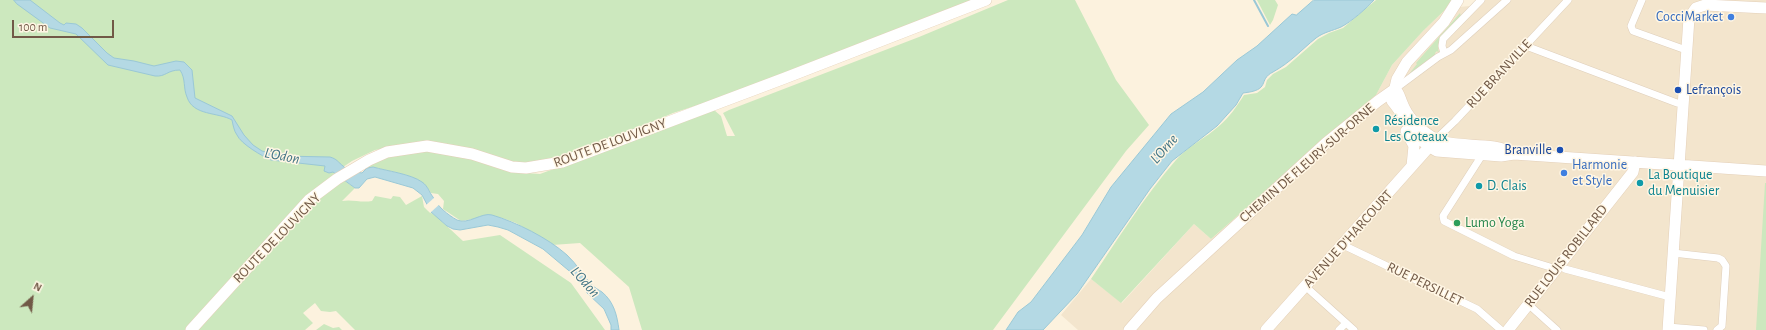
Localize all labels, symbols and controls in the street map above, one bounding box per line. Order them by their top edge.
place label: CocciMarket [1656,9,1723,25]
scale bar [14,12,116,38]
marker: CocciMarket [1726,12,1736,22]
text: 100 m [19,21,47,33]
street label: RUE BRANVILLE [1463,36,1535,112]
place label: Lefrançois [1686,82,1741,98]
marker: Lefrançois [1673,85,1683,95]
street label: CHEMIN DE FLEURY-SUR-ORNE [1236,100,1378,226]
place label: Résidence Les Coteaux [1384,113,1448,146]
street label: ROUTE DE LOUVIGNY [551,115,669,171]
marker: Résidence Les Coteaux [1371,124,1381,134]
water label: L'Orne [1146,130,1182,168]
place label: Branville [1504,142,1552,158]
water label: L'Odon [263,144,301,168]
marker: Branville [1555,145,1565,155]
place label: Harmonie et Style [1572,157,1627,190]
place label: La Boutique du Menuisier [1648,167,1719,200]
marker: Harmonie et Style [1559,168,1569,178]
place label: D. Clais [1487,178,1527,194]
marker: La Boutique du Menuisier [1635,178,1645,188]
marker: D. Clais [1474,181,1484,191]
street label: AVENUE D'HARCOURT [1300,187,1396,291]
street label: ROUTE DE LOUVIGNY [230,189,324,287]
street label: RUE LOUIS ROBILLARD [1521,201,1611,311]
place label: Lumo Yoga [1465,215,1525,231]
marker: Lumo Yoga [1452,218,1462,228]
street label: RUE PERSILLET [1384,258,1466,310]
water label: L'Odon [566,263,604,301]
north arrow [12,278,52,318]
text: N [32,280,44,294]

